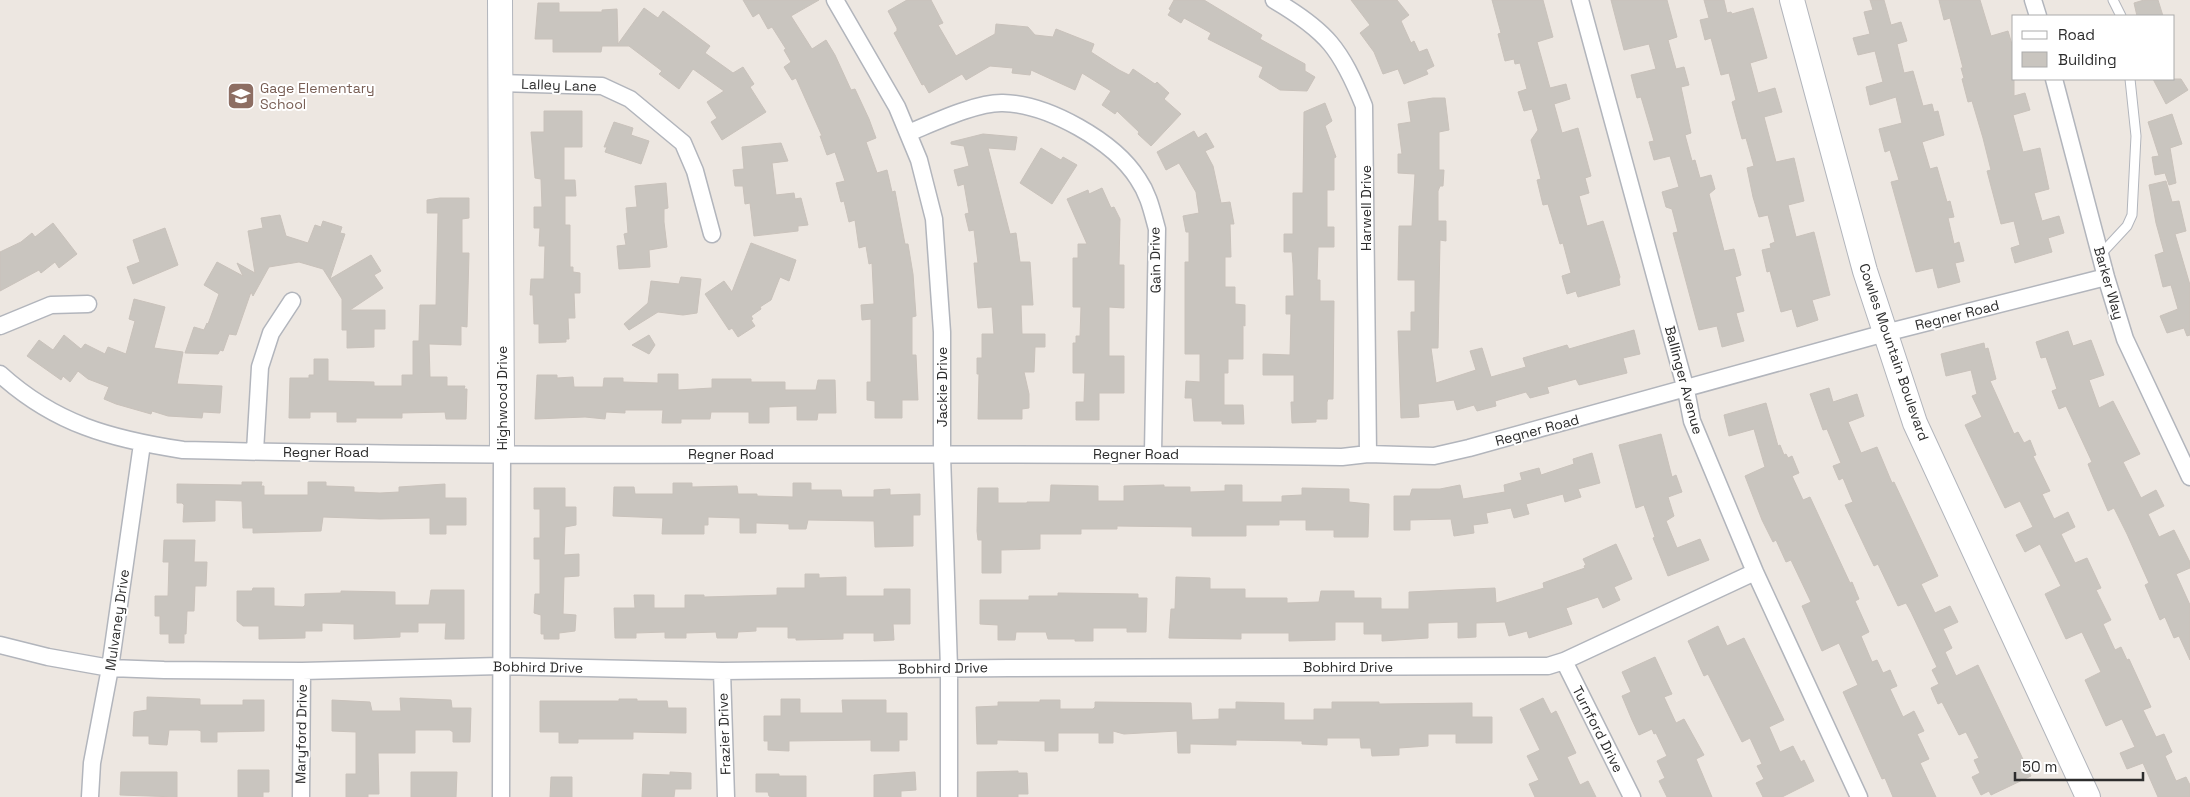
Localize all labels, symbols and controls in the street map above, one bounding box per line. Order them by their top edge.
legend [2012,15,2175,80]
text: Road [2058,25,2095,44]
text: Building [2058,50,2117,69]
street label: Lalley Lane [521,75,597,95]
place label: Gage Elementary School [260,79,375,113]
school or university icon: Gage Elementary School [226,81,256,111]
street label: Harwell Drive [1357,165,1375,251]
street label: Gain Drive [1145,227,1165,293]
street label: Barker Way [2090,244,2128,322]
street label: Cowles Mountain Boulevard [1855,261,1933,443]
street label: Regner Road [1913,296,2001,334]
street label: Ballinger Avenue [1661,324,1707,436]
street label: Highwood Drive [493,346,511,450]
street label: Jackie Drive [933,347,951,427]
street label: Regner Road [1493,410,1581,450]
street label: Regner Road [283,443,369,461]
street label: Regner Road [688,445,774,463]
street label: Regner Road [1093,445,1179,463]
street label: Mulvaney Drive [101,568,133,672]
street label: Bobhird Drive [493,657,583,677]
street label: Bobhird Drive [898,658,988,678]
street label: Bobhird Drive [1303,658,1393,676]
street label: Turnford Drive [1568,683,1628,775]
street label: Maryford Drive [291,684,311,784]
street label: Frazier Drive [714,693,734,775]
scale bar [2015,750,2142,782]
text: 50 m [2022,757,2057,776]

